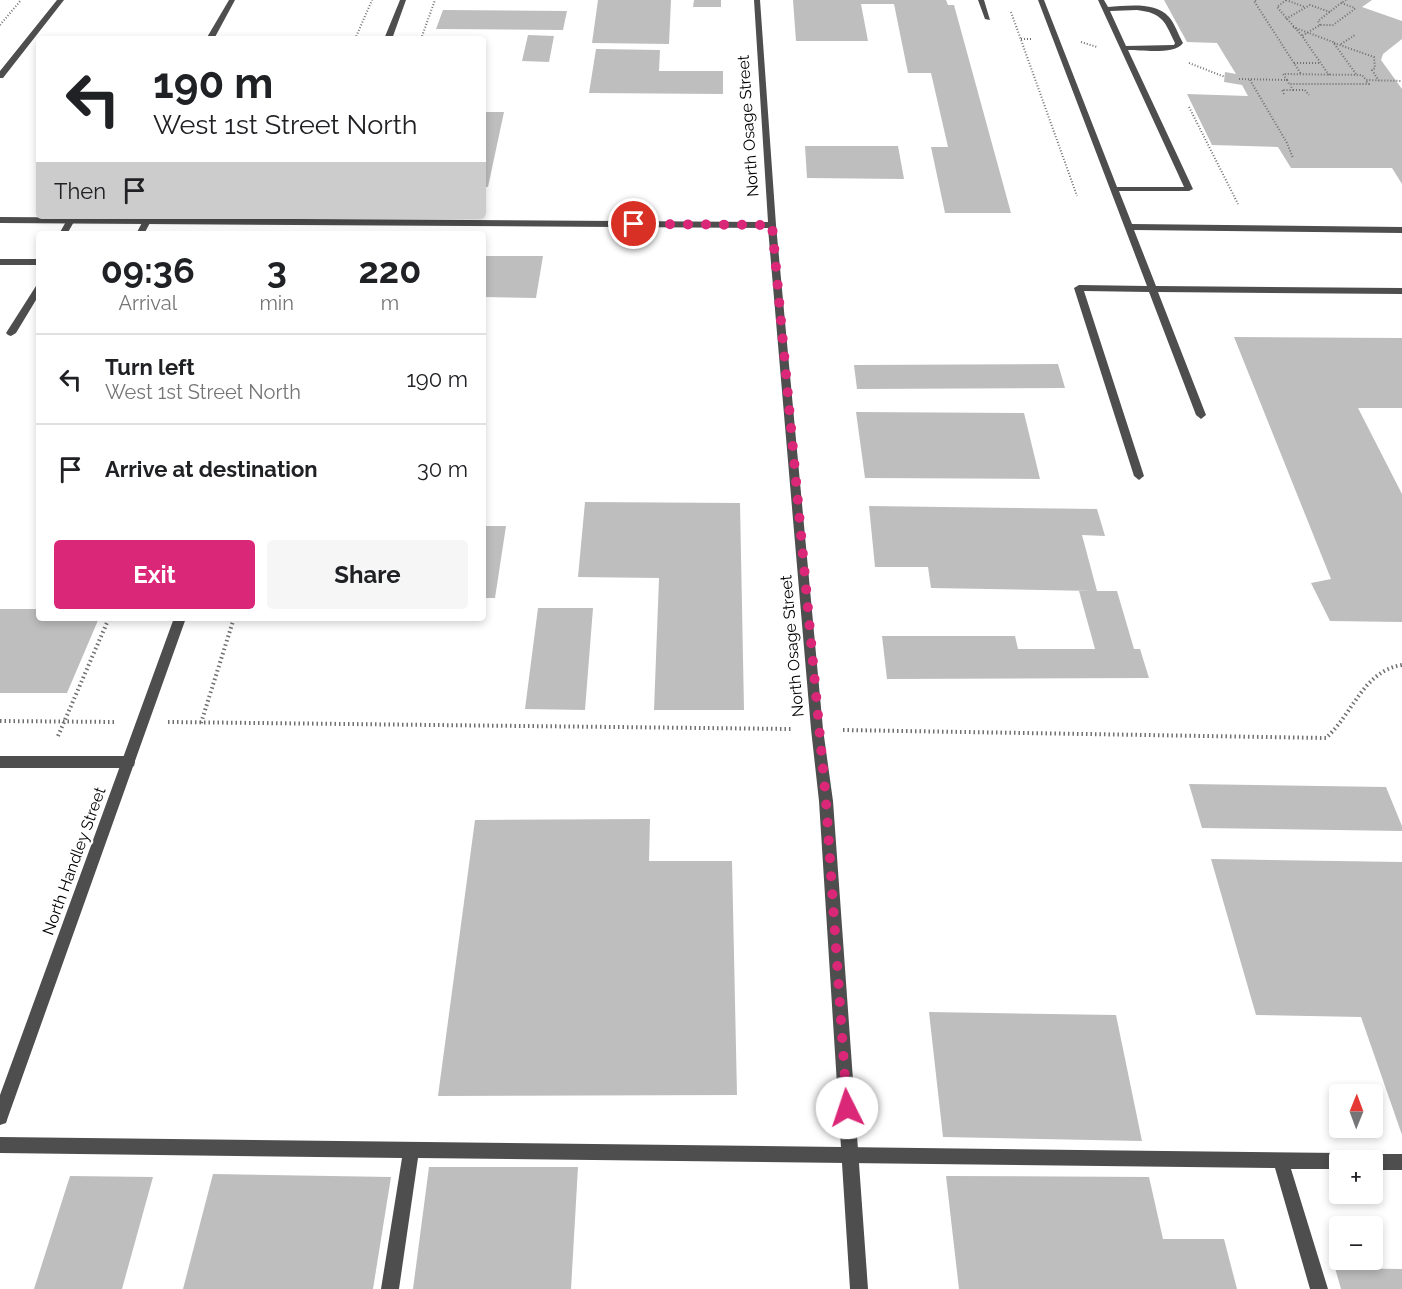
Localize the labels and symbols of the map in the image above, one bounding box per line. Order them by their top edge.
street label: North Osage Street [734,54,762,198]
pin [608,198,659,249]
street label: North Osage Street [776,574,808,718]
street label: North Handley Street [38,784,110,938]
position arrow [815,1076,879,1140]
north arrow [1329,1084,1383,1138]

